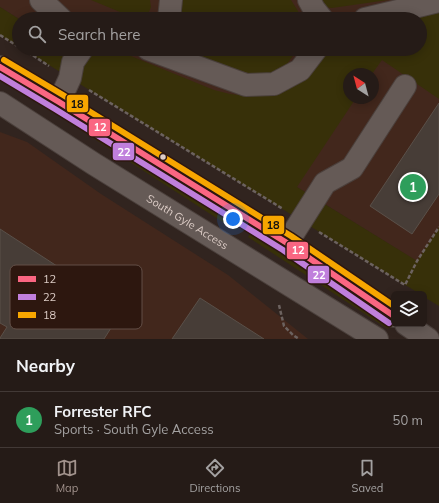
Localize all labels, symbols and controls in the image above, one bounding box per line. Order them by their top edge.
search box [12,12,427,56]
icon: search [26,23,48,45]
text: Search here [58,25,140,44]
north arrow [343,68,379,104]
line badge: 18 [66,94,89,113]
text: 18 [70,97,84,111]
line badge: 12 [88,118,111,137]
text: 12 [93,120,107,134]
line badge: 22 [112,142,135,161]
text: 22 [117,145,131,159]
unlabelled marker [158,152,168,162]
pin: 1 [400,172,426,202]
street label: South Gyle Access [144,191,231,252]
your location [223,209,243,229]
line badge: 18 [262,215,285,235]
text: 18 [266,218,280,232]
line badge: 12 [286,241,309,260]
text: 12 [291,243,305,257]
legend [10,265,142,329]
line badge: 22 [307,265,330,284]
text: 22 [312,268,326,282]
text: 12 [43,272,57,286]
text: 22 [43,290,57,304]
map controls [391,291,427,327]
button: layers [391,291,427,327]
text: 18 [43,308,57,322]
text: Nearby [16,355,75,376]
text: Forrester RFC [54,402,152,421]
text: 1 [25,412,33,428]
text: 50 m [393,412,423,428]
text: Sports · South Gyle Access [54,421,214,437]
tab: Map [56,457,78,495]
tab: Directions [190,457,240,495]
tab: Saved [352,457,383,495]

